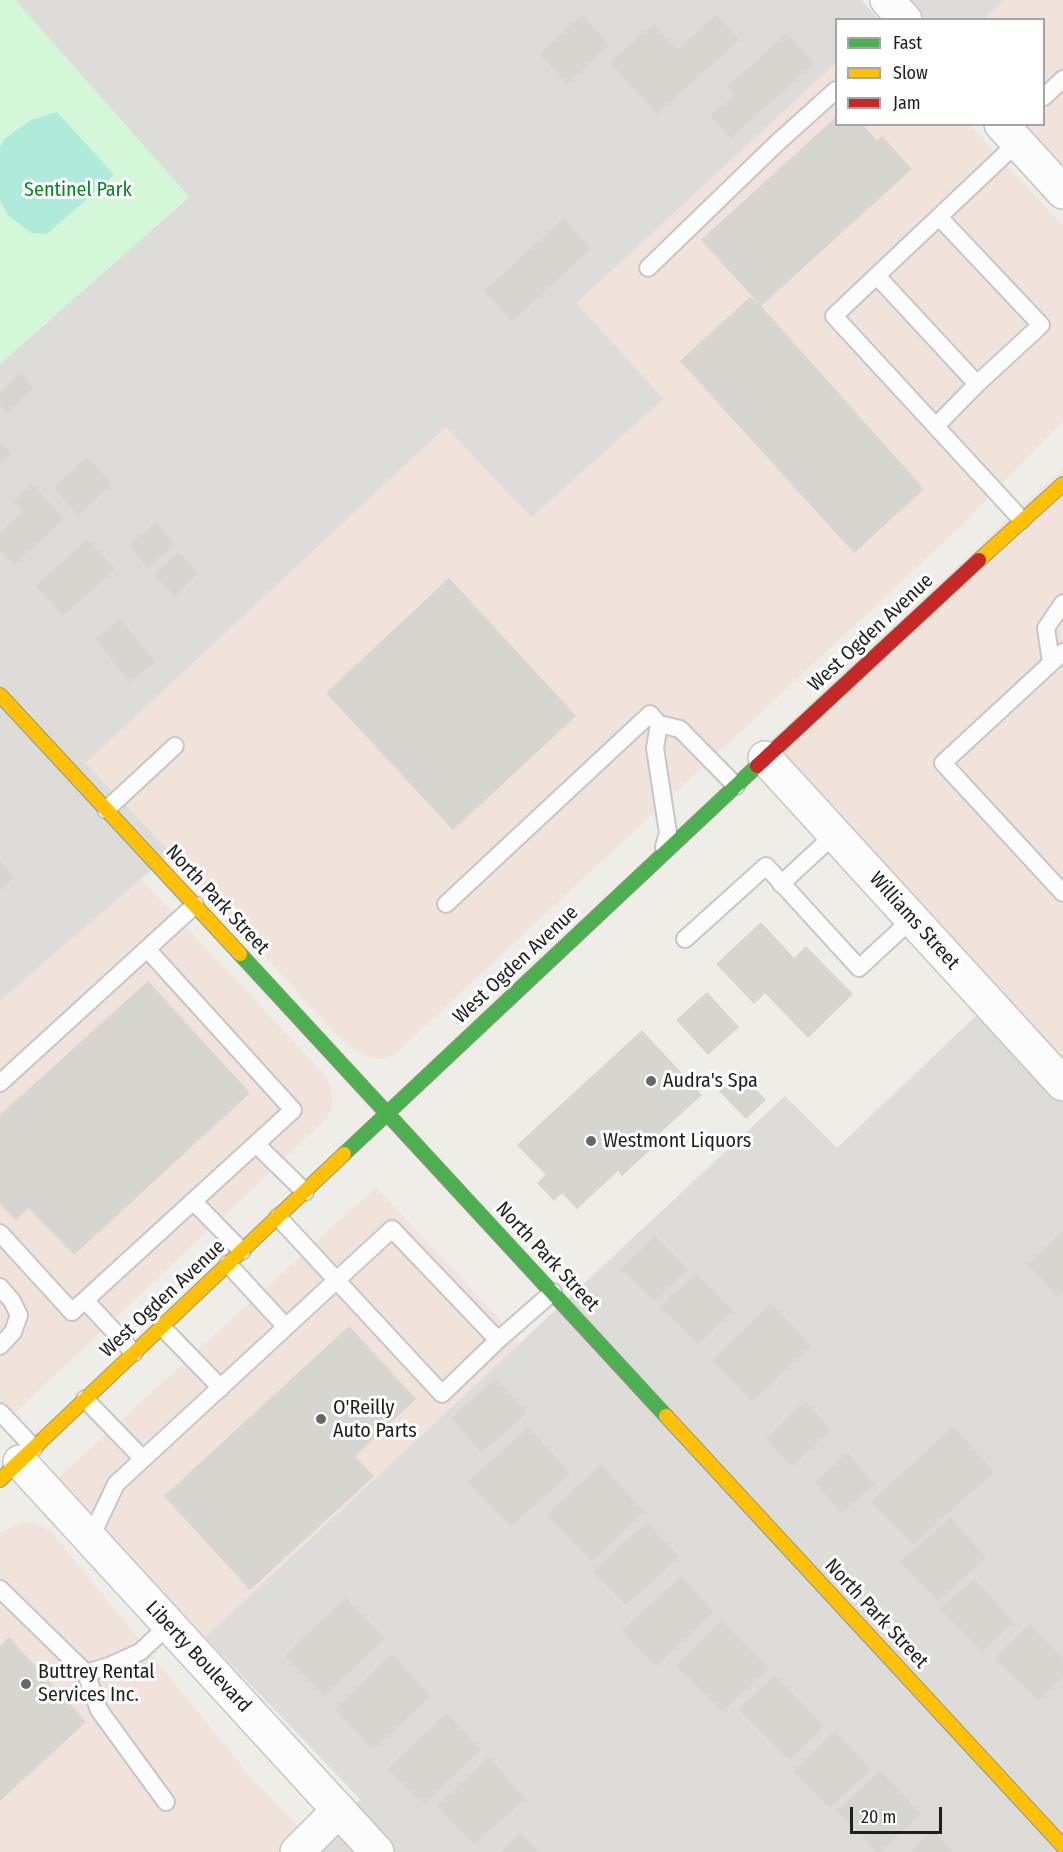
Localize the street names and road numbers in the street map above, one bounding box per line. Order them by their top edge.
street label: West Ogden Avenue [804,569,938,697]
street label: North Park Street [160,840,274,960]
street label: Williams Street [864,867,964,975]
street label: West Ogden Avenue [449,901,583,1029]
street label: North Park Street [490,1197,604,1317]
street label: West Ogden Avenue [96,1235,230,1363]
street label: North Park Street [819,1554,933,1674]
street label: Liberty Boulevard [140,1596,256,1718]

